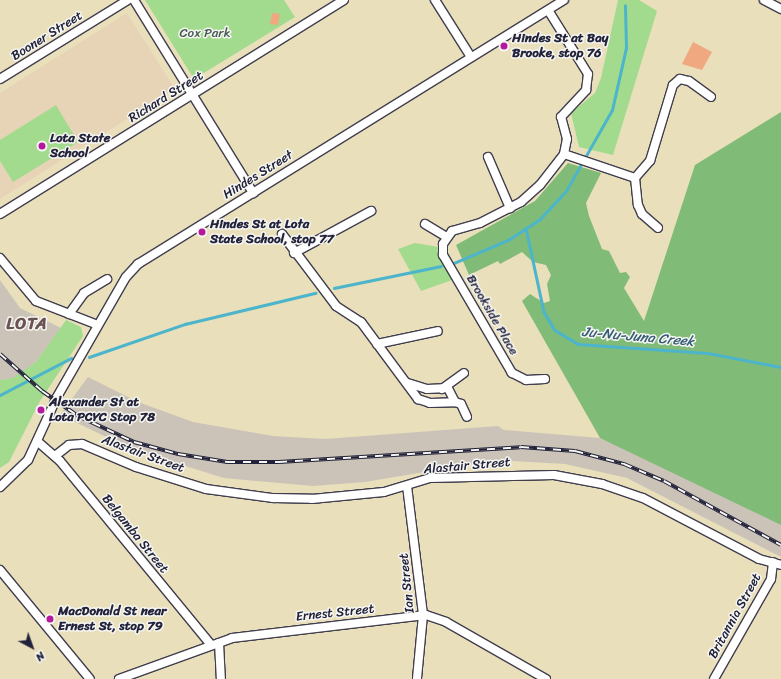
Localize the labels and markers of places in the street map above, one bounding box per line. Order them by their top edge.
place label: Hindes St at Bay Brooke, stop 76 [512,31,608,62]
marker: Hindes St at Bay Brooke, stop 76 [499,41,509,51]
place label: Lota State School [50,131,111,162]
marker: Lota State School [37,141,47,151]
place label: Hindes St at Lota State School, stop 77 [210,217,335,248]
marker: Hindes St at Lota State School, stop 77 [197,227,207,237]
place label: Alexander St at Lota PCYC Stop 78 [49,395,157,426]
marker: Alexander St at Lota PCYC Stop 78 [36,405,46,415]
place label: MacDonald St near Ernest St, stop 79 [58,604,166,635]
marker: MacDonald St near Ernest St, stop 79 [45,614,55,624]

